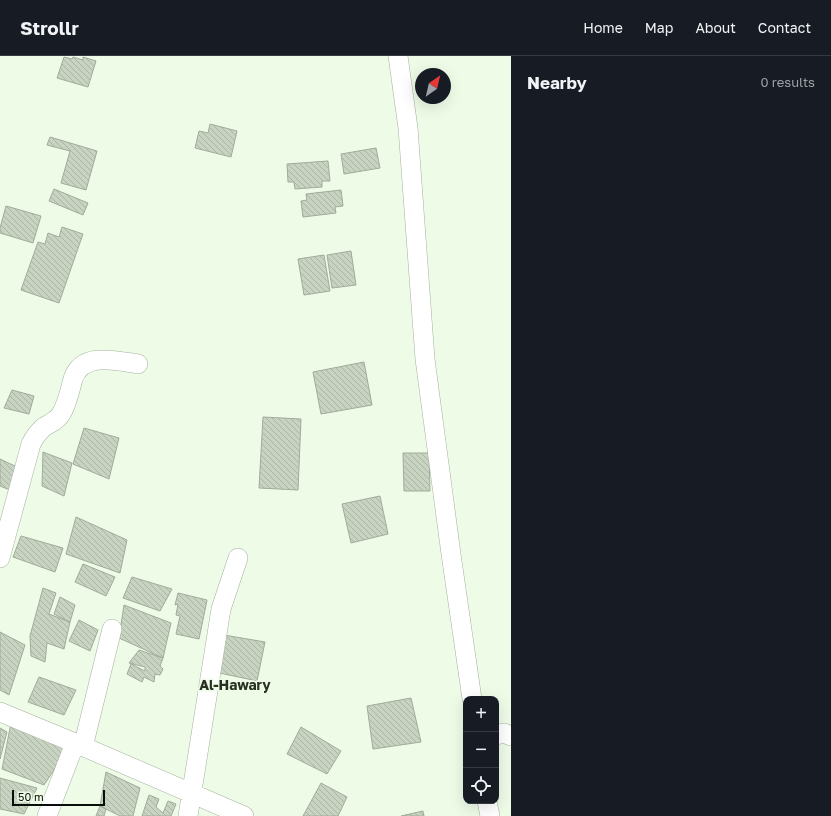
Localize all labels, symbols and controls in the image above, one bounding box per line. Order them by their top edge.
text: Strollr [20,16,79,39]
text: Home [583,19,623,36]
text: Map [645,19,673,36]
text: About [695,19,736,36]
text: Contact [758,19,811,36]
north arrow [415,68,451,104]
text: Nearby [527,72,587,93]
text: 0 results [760,74,815,90]
district label: Al-Hawary [199,676,271,693]
map controls [463,696,499,804]
button: + [463,696,499,732]
button: − [463,732,499,768]
button: locate [463,768,499,804]
scale bar [12,788,105,807]
text: 50 m [18,790,44,803]

